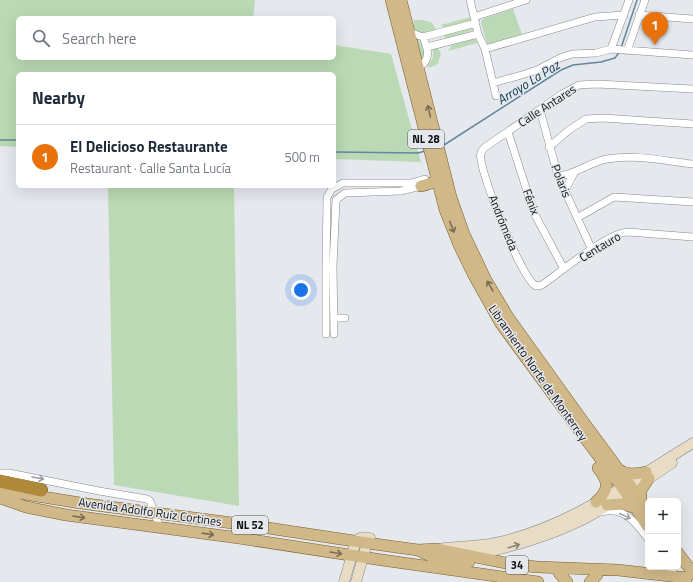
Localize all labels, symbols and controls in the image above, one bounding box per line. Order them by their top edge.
pin: 1 [642,12,668,45]
search box [16,16,336,60]
icon: search [30,27,52,49]
text: Search here [62,27,136,50]
water label: Arroyo La Paz [493,54,564,109]
street label: Calle Antares [514,79,580,132]
text: Nearby [32,85,85,111]
one-way arrow [425,105,432,118]
road number: NL 28 [408,130,444,148]
text: El Delicioso Restaurante [70,135,228,158]
text: 1 [41,147,49,167]
text: 500 m [284,147,320,167]
text: Restaurant · Calle Santa Lucía [70,158,231,178]
street label: Polaris [546,161,577,201]
street label: Fénix [518,186,545,218]
street label: Andrómeda [484,192,523,254]
one-way arrow [448,220,456,232]
street label: Centauro [575,227,624,267]
your location [291,280,311,300]
one-way arrow [485,281,493,293]
street label: Libramiento Norte de Monterrey [484,301,593,445]
one-way arrow [32,474,45,482]
street label: Avenida Adolfo Ruíz Cortines [77,492,223,531]
map controls [645,498,681,570]
button: + [645,498,681,534]
one-way arrow [72,513,85,521]
one-way arrow [619,513,631,520]
road number: NL 52 [232,516,268,534]
one-way arrow [201,530,214,538]
button: − [645,534,681,570]
one-way arrow [508,542,521,549]
one-way arrow [330,549,343,557]
road number: 34 [506,556,528,574]

